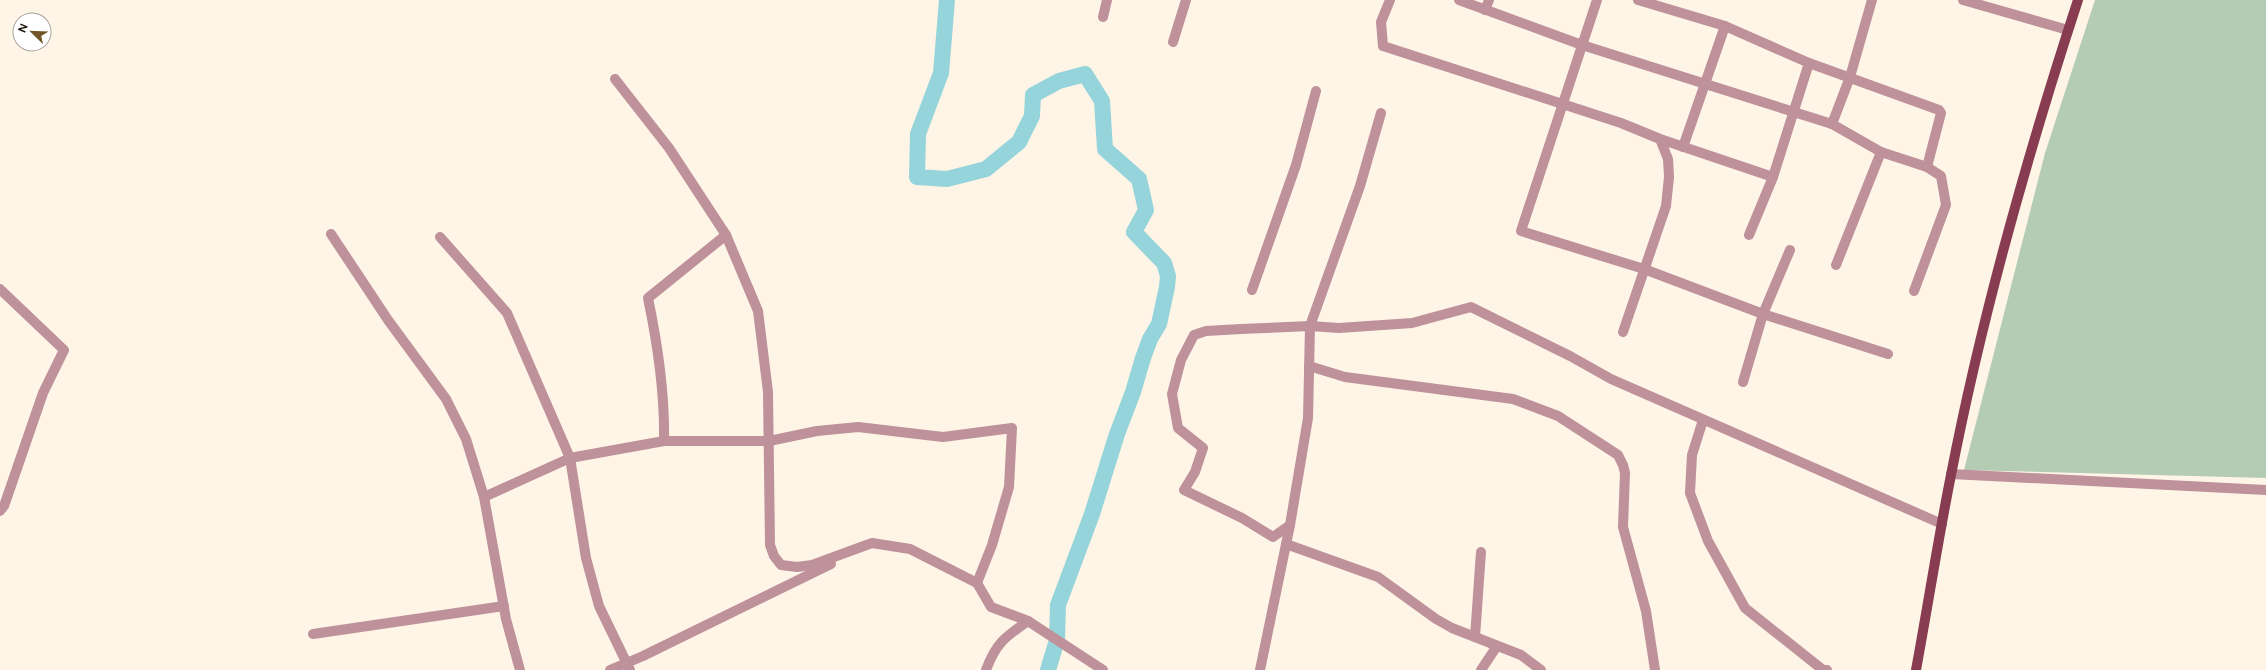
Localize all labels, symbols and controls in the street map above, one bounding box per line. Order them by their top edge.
north arrow [12,12,52,52]
text: N [16,22,31,35]

